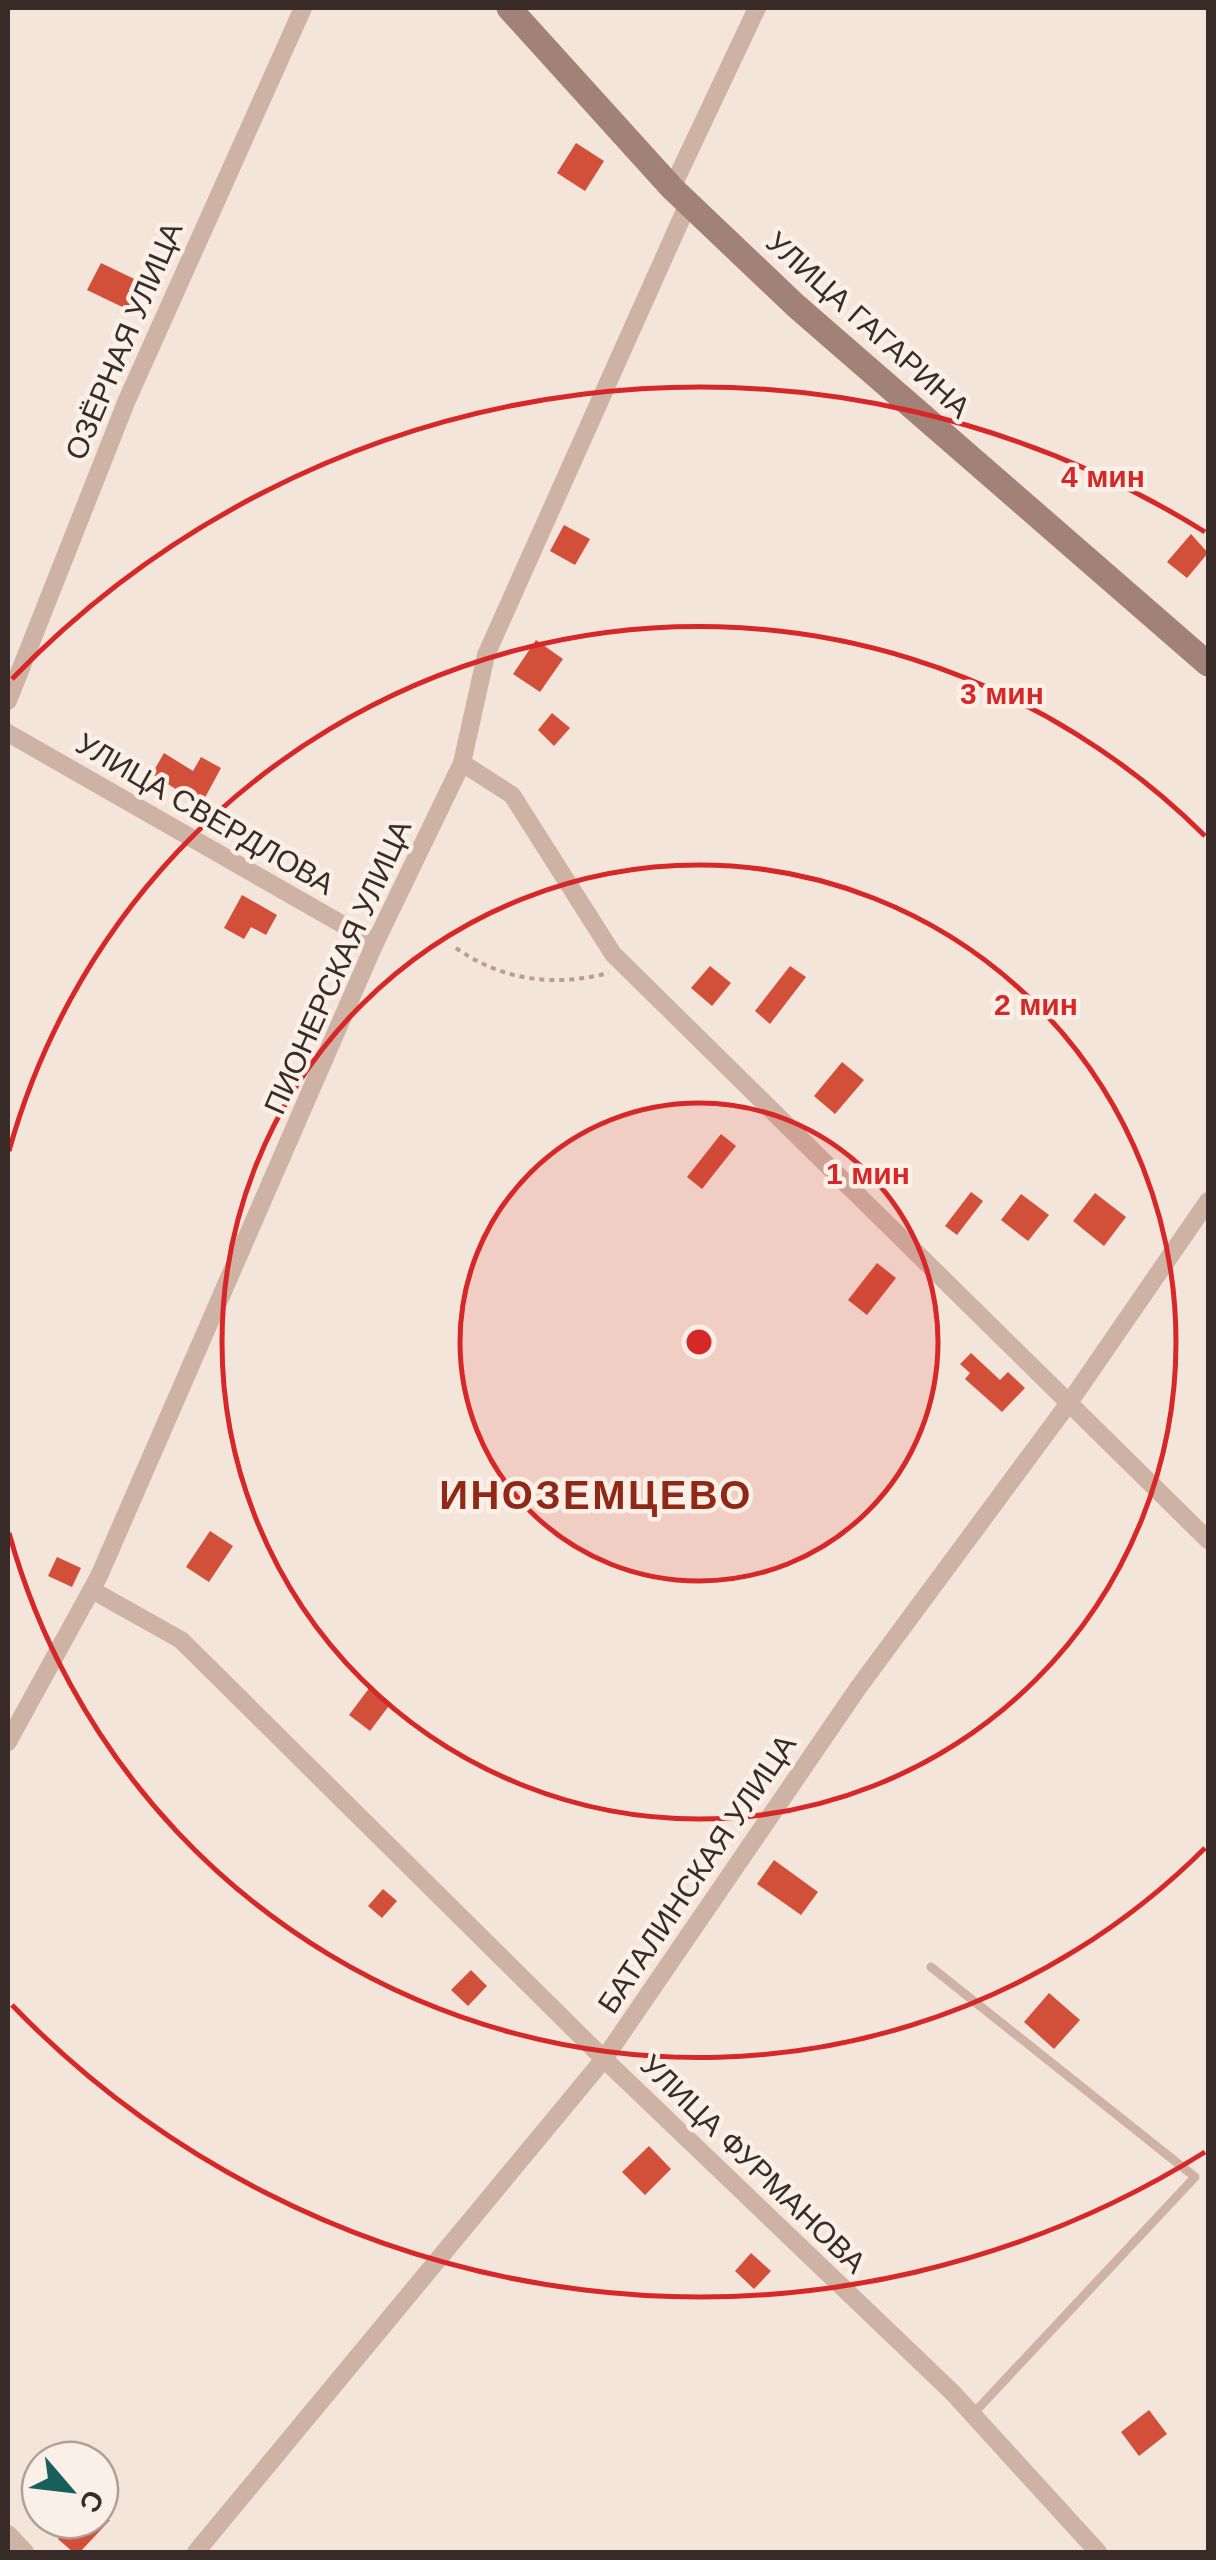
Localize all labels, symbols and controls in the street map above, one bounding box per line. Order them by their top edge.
street label: ОЗЁРНАЯ УЛИЦА [59,217,188,464]
street label: УЛИЦА ГАГАРИНА [760,225,977,424]
text: 4 мин [1061,460,1145,493]
text: 3 мин [960,677,1044,710]
street label: УЛИЦА СВЕРДЛОВА [71,726,340,901]
street label: ПИОНЕРСКАЯ УЛИЦА [258,815,417,1119]
text: 2 мин [994,988,1078,1021]
text: 1 мин [826,1157,910,1190]
centre of rings [681,1324,717,1360]
district label: ИНОЗЕМЦЕВО [439,1473,753,1517]
street label: БАТАЛИНСКАЯ УЛИЦА [591,1728,802,2019]
street label: УЛИЦА ФУРМАНОВА [634,2048,872,2279]
north arrow [20,2440,120,2540]
text: С [73,2485,110,2518]

